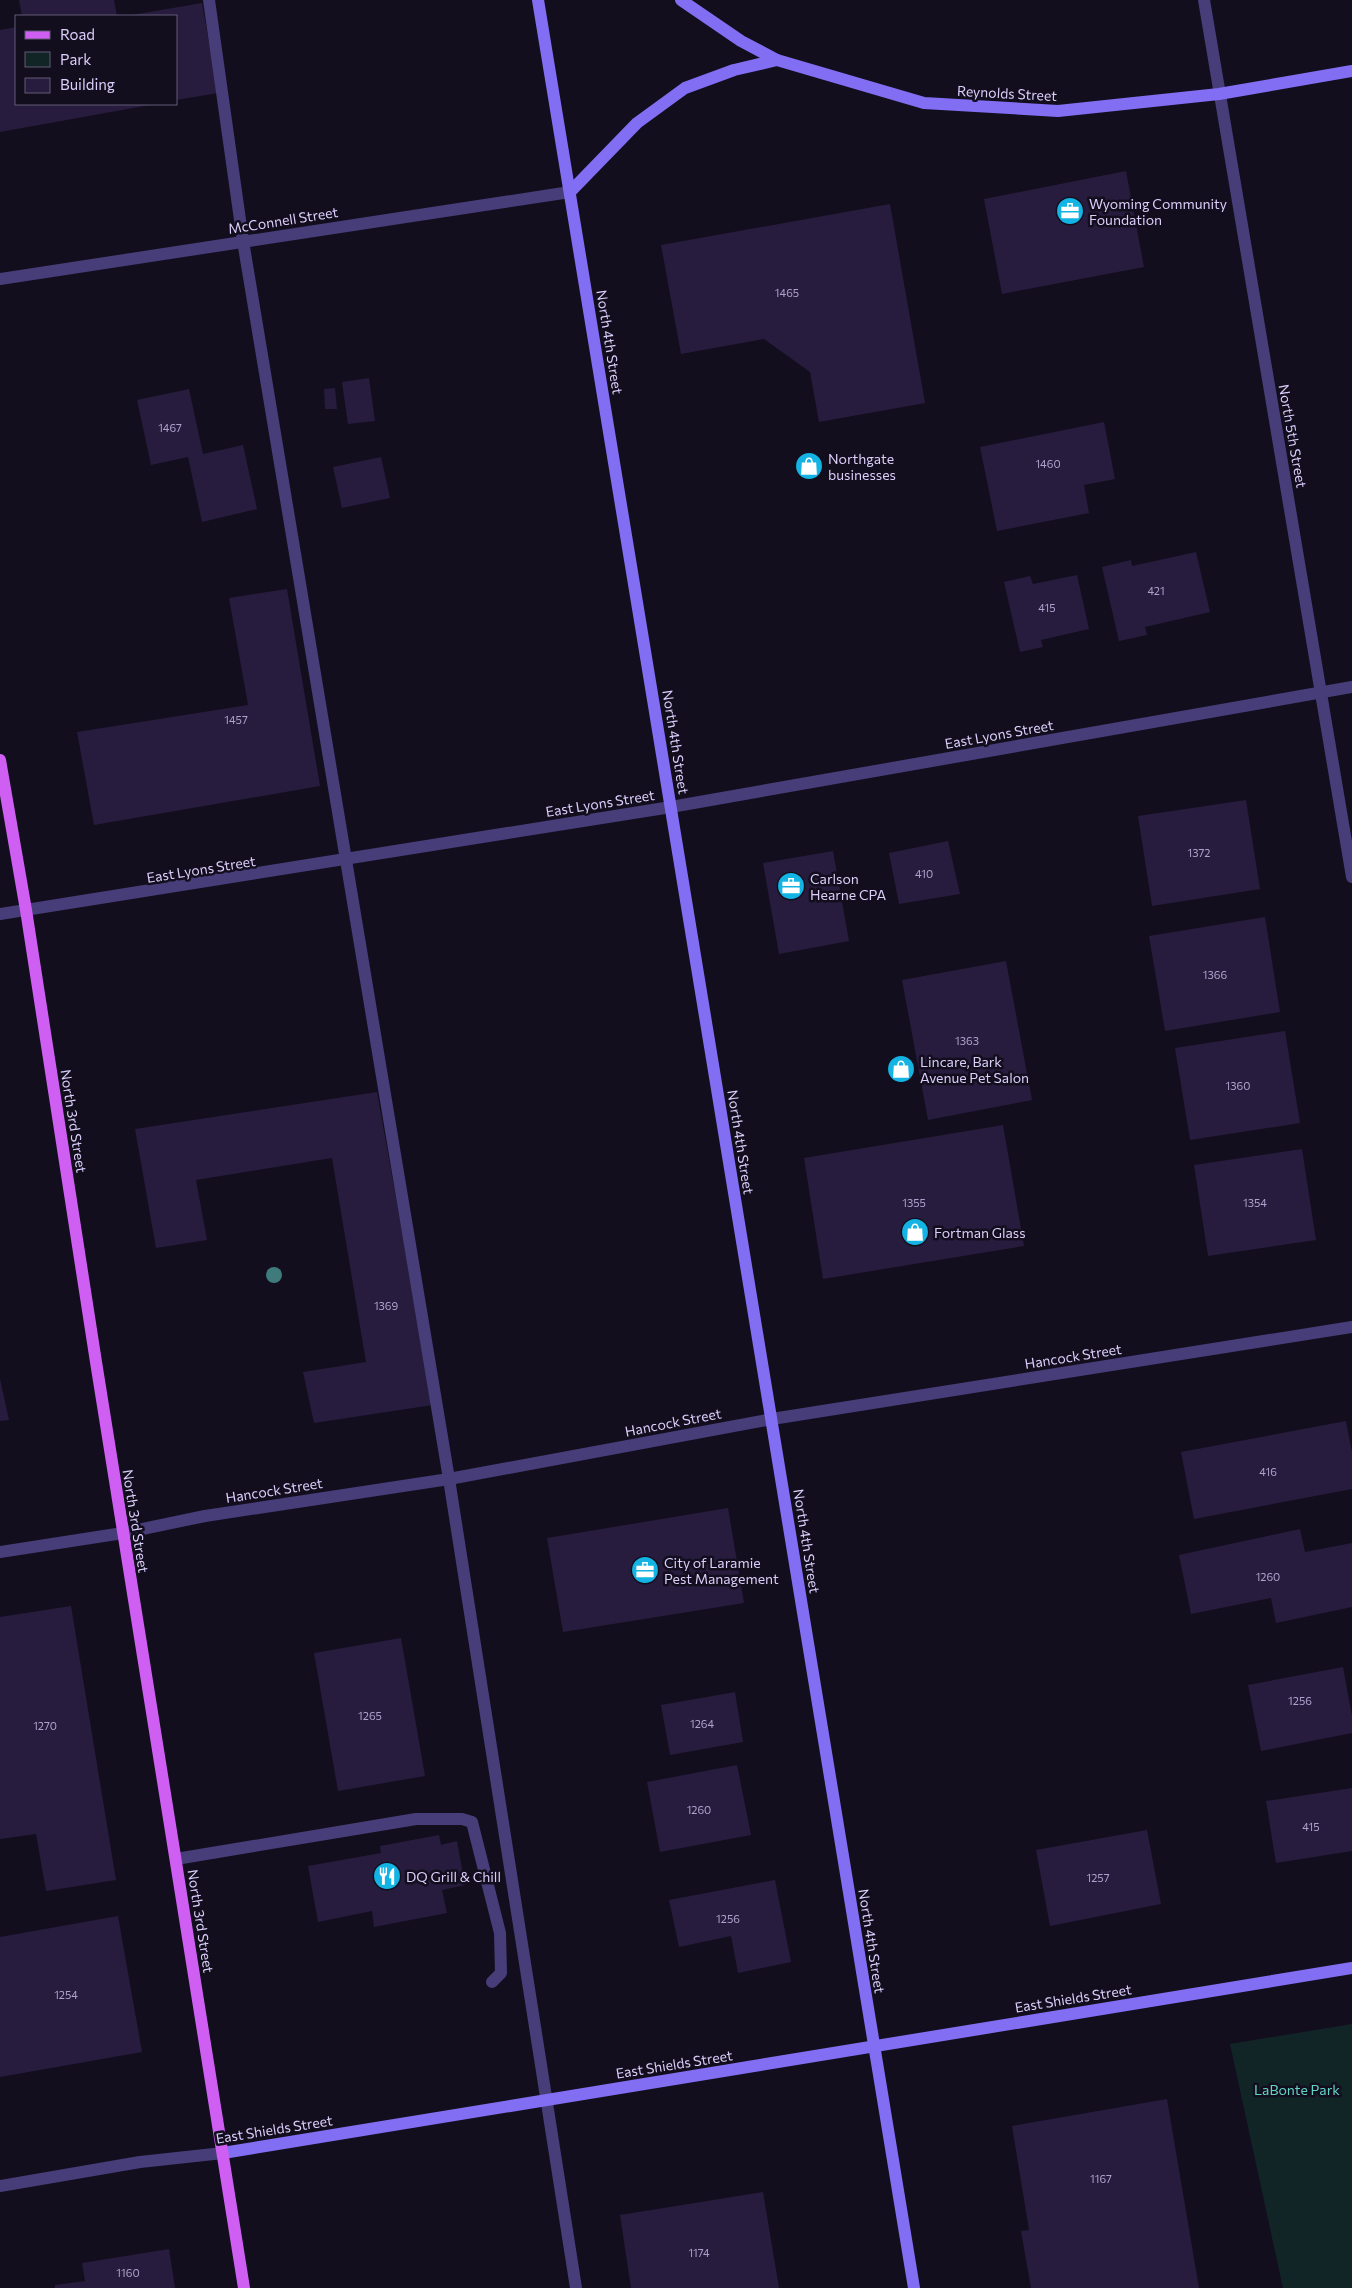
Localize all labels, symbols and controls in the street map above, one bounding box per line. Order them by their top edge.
legend [15,15,178,105]
text: Road [60,25,95,43]
text: Park [60,50,91,68]
text: Building [60,75,115,93]
street label: Reynolds Street [957,82,1058,104]
place label: Wyoming Community Foundation [1089,195,1227,228]
office icon: Wyoming Community Foundation [1055,196,1085,226]
street label: McConnell Street [227,203,339,237]
house number: 1465 [775,286,799,299]
street label: North 4th Street [593,289,627,396]
street label: North 5th Street [1276,383,1311,489]
house number: 1467 [158,421,182,434]
place label: Northgate businesses [828,450,896,483]
shop icon: Northgate businesses [794,451,824,481]
house number: 1460 [1035,457,1061,470]
house number: 421 [1147,584,1165,597]
house number: 415 [1038,601,1056,614]
street label: North 4th Street [659,689,693,796]
house number: 1457 [224,713,248,726]
street label: East Lyons Street [943,716,1055,752]
street label: East Lyons Street [544,786,656,820]
house number: 1372 [1188,846,1210,859]
street label: East Lyons Street [145,852,257,886]
house number: 410 [915,867,933,880]
place label: Carlson Hearne CPA [810,870,887,903]
office icon: Carlson Hearne CPA [776,871,806,901]
house number: 1366 [1203,968,1227,981]
house number: 1363 [955,1034,979,1047]
place label: Lincare, Bark Avenue Pet Salon [920,1053,1029,1086]
shop icon: Lincare, Bark Avenue Pet Salon [886,1054,916,1084]
street label: North 3rd Street [57,1068,91,1174]
house number: 1360 [1226,1079,1250,1092]
street label: North 4th Street [724,1089,758,1196]
house number: 1355 [902,1196,926,1209]
house number: 1354 [1243,1196,1267,1209]
shop icon: Fortman Glass [900,1217,930,1247]
place label: Fortman Glass [934,1224,1026,1241]
house number: 1369 [374,1299,398,1312]
street label: Hancock Street [1023,1340,1123,1372]
street label: Hancock Street [623,1404,723,1440]
house number: 416 [1259,1465,1277,1478]
street label: North 3rd Street [119,1468,153,1574]
street label: Hancock Street [224,1474,324,1506]
street label: North 4th Street [790,1488,824,1595]
place label: City of Laramie Pest Management [664,1554,779,1587]
office icon: City of Laramie Pest Management [630,1555,660,1585]
house number: 1260 [1256,1570,1280,1583]
house number: 1256 [1288,1694,1312,1707]
house number: 1265 [358,1709,382,1722]
house number: 1264 [690,1717,714,1730]
house number: 1270 [33,1719,57,1732]
house number: 1260 [687,1803,711,1816]
house number: 415 [1302,1820,1320,1833]
restaurant icon: DQ Grill & Chill [372,1861,402,1891]
street label: North 3rd Street [184,1868,218,1974]
place label: DQ Grill & Chill [406,1868,501,1885]
house number: 1257 [1087,1871,1110,1884]
street label: North 4th Street [855,1888,889,1995]
house number: 1256 [716,1912,740,1925]
street label: East Shields Street [1013,1980,1133,2016]
house number: 1254 [54,1988,78,2001]
street label: East Shields Street [614,2046,734,2082]
park label: LaBonte Park [1254,2081,1340,2098]
street label: East Shields Street [214,2111,334,2147]
house number: 1167 [1090,2172,1112,2185]
house number: 1174 [688,2246,710,2259]
house number: 1160 [116,2266,140,2279]

